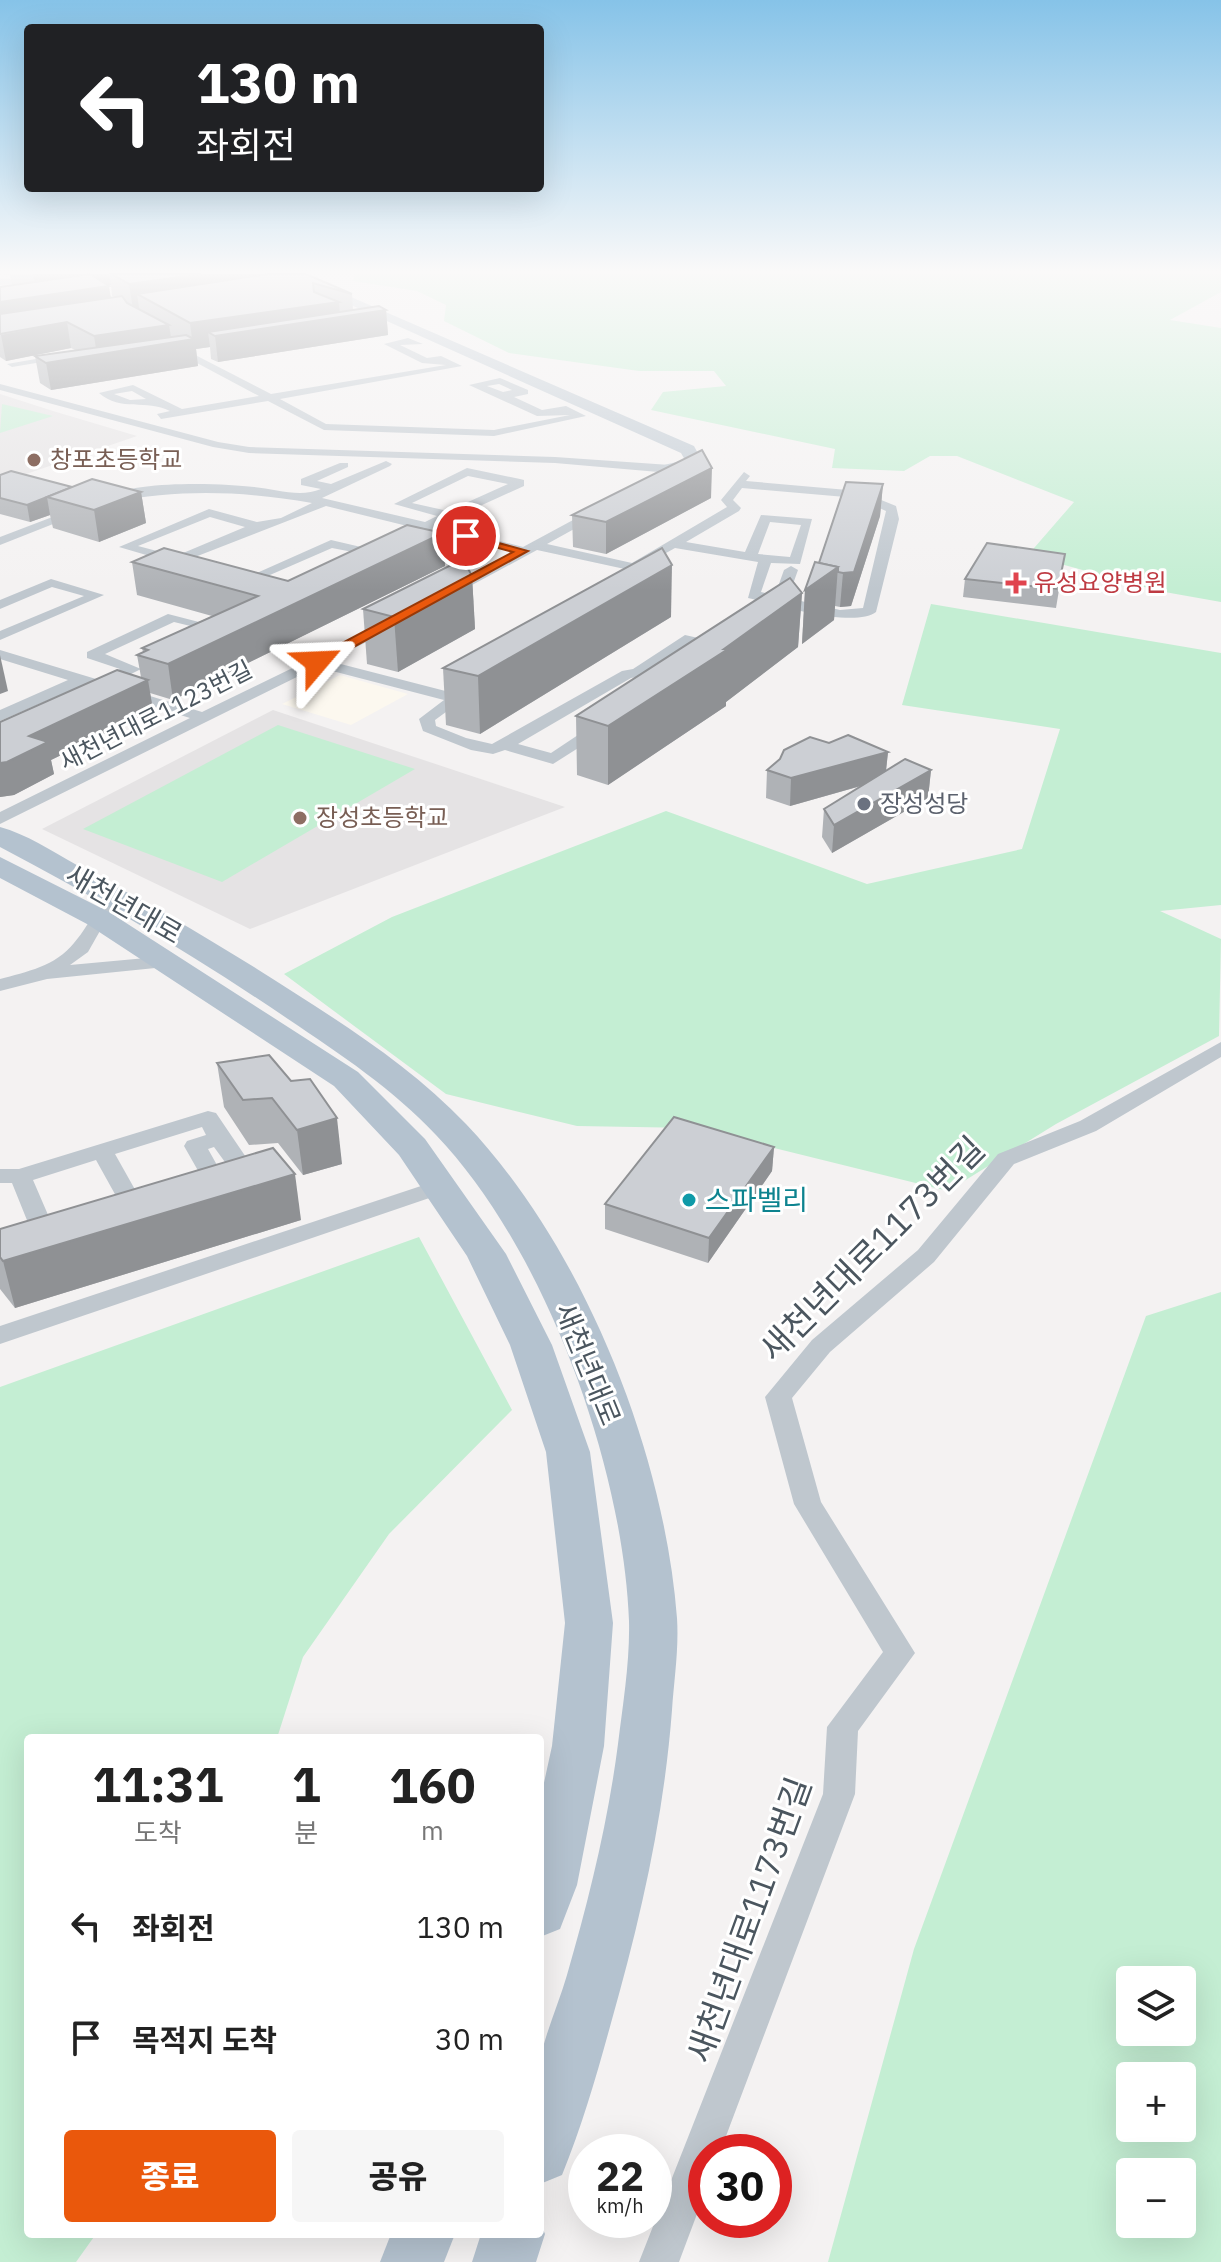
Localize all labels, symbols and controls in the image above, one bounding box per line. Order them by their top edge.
text: 130 m [196,46,360,118]
icon: left [64,56,168,160]
text: 좌회전 [196,121,295,168]
place label: 창포초등학교 [50,443,182,475]
marker: 창포초등학교 [25,451,43,469]
pin [432,502,500,570]
icon: arrive [444,514,488,558]
place label: 유성요양병원 [1034,566,1166,598]
marker: 유성요양병원 [1005,572,1027,594]
position arrow [275,620,359,704]
street label: 새천년대로1123번길 [54,653,257,778]
place label: 장성성당 [880,787,968,819]
marker: 장성성당 [855,795,873,813]
place label: 장성초등학교 [316,801,448,833]
marker: 장성초등학교 [291,809,309,827]
street label: 새천년대로 [59,855,189,952]
street label: 새천년대로1173번길 [749,1126,993,1370]
place label: 스파벨리 [705,1181,808,1218]
marker: 스파벨리 [680,1191,698,1209]
street label: 새천년대로 [547,1297,630,1430]
text: 11:31 [92,1753,223,1815]
text: 1 [292,1753,321,1815]
text: 160 [389,1754,476,1816]
street label: 새천년대로1173번길 [676,1771,820,2068]
text: m [421,1813,444,1847]
text: 도착 [134,1815,182,1849]
text: 분 [294,1815,318,1849]
icon: left [64,1904,108,1948]
text: 130 m [417,1907,504,1946]
text: 좌회전 [132,1908,215,1947]
map controls [1116,1966,1196,2238]
button: layers [1116,1966,1196,2046]
icon: arrive [64,2016,108,2060]
text: 30 m [435,2019,504,2058]
text: 목적지 도착 [132,2020,277,2059]
button: + [1116,2062,1196,2142]
button: 종료 [64,2130,276,2222]
button: 공유 [292,2130,504,2222]
speed limit sign: 30 [688,2134,792,2238]
text: 22 [596,2150,644,2202]
button: − [1116,2158,1196,2238]
text: km/h [596,2192,644,2219]

